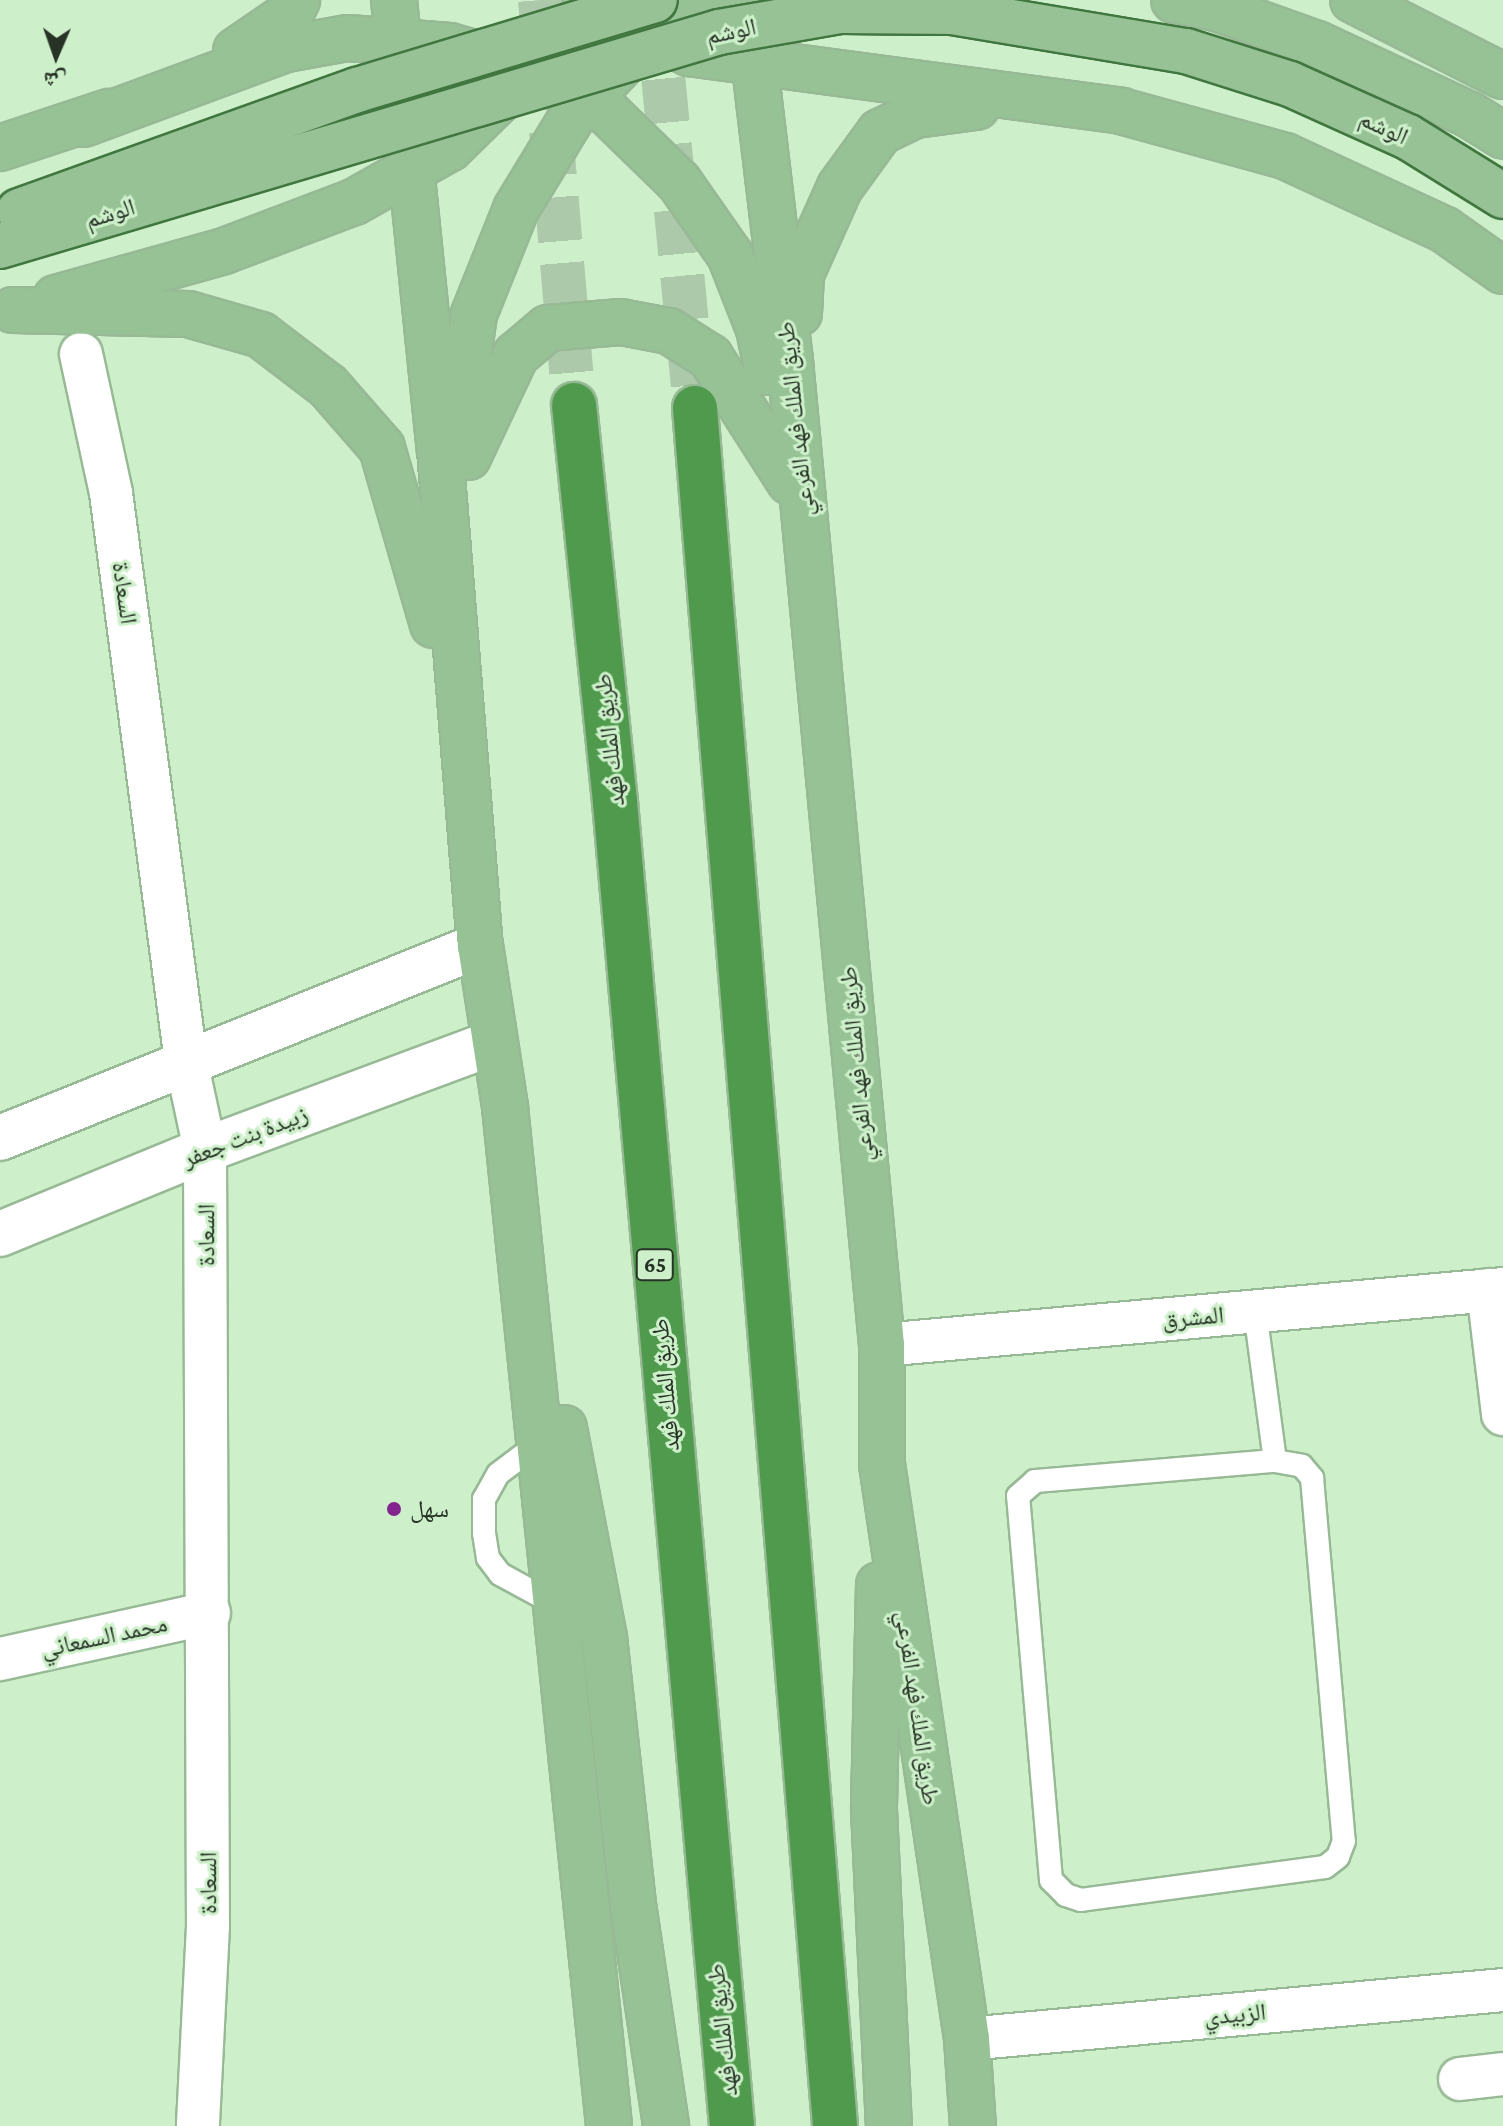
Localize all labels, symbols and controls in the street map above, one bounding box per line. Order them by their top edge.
street label: الوشم [703,12,759,50]
north arrow [16,16,96,96]
text: ش [43,68,67,93]
street label: الوشم [1355,103,1413,151]
street label: الوشم [82,192,138,234]
street label: طريق الملك فهد الفرعي [770,320,820,518]
street label: السعادة [106,560,144,626]
street label: طريق الملك فهد [588,672,630,808]
street label: طريق الملك فهد الفرعي [833,965,879,1163]
street label: زبيدة بنت جعفر [178,1099,312,1173]
street label: السعادة [192,1204,220,1266]
road number: 65 [635,1247,675,1283]
street label: المشرق [1161,1300,1225,1334]
street label: طريق الملك فهد [645,1317,685,1453]
place label: سهل [410,1495,449,1523]
marker: سهل [385,1500,403,1518]
street label: محمد السمعاني [38,1609,170,1663]
street label: طريق الملك فهد الفرعي [890,1609,946,1807]
street label: السعادة [194,1852,222,1914]
street label: طريق الملك فهد [701,1962,743,2098]
street label: الزبيدي [1203,1997,1267,2031]

